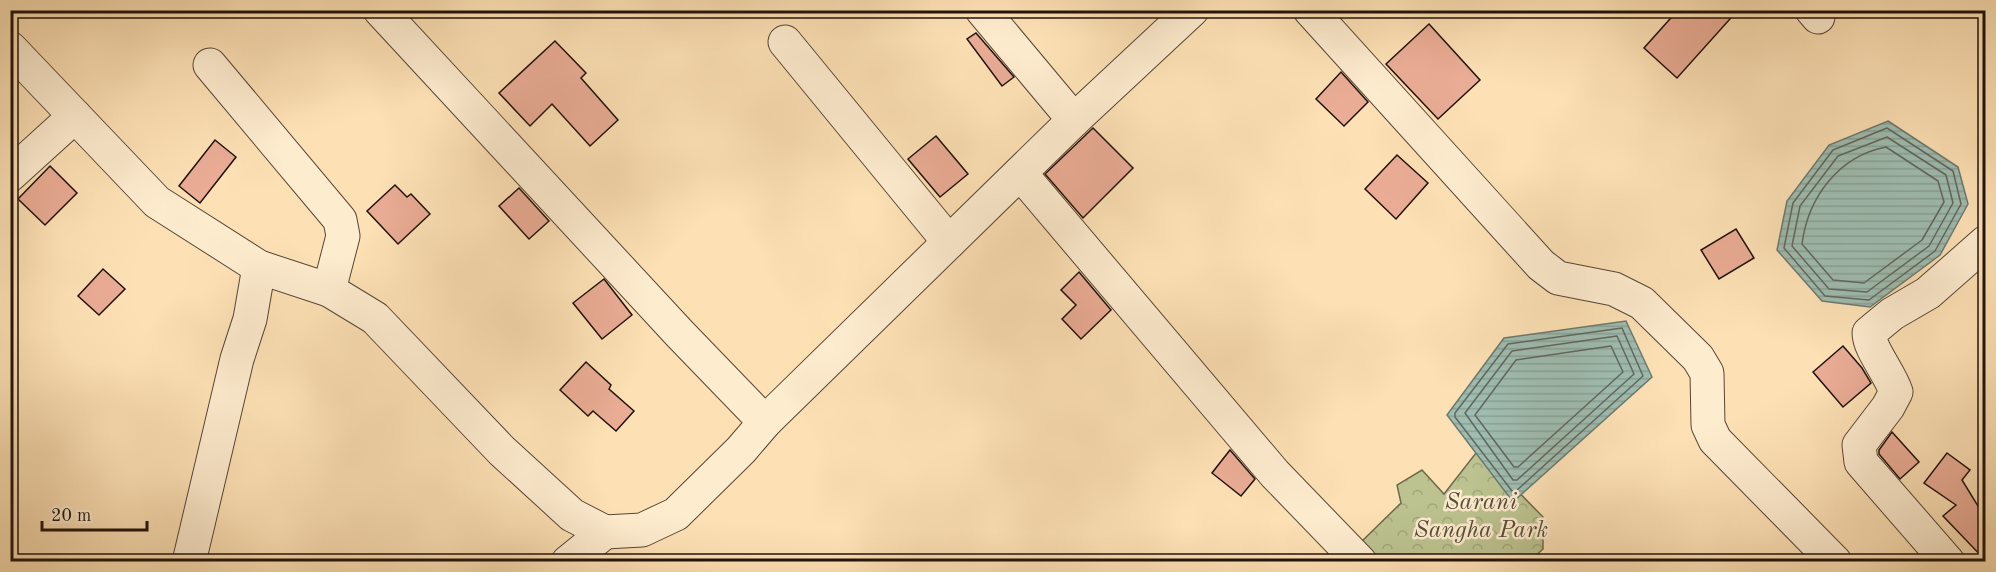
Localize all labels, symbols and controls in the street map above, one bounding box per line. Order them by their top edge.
park label: Sarani Sangha Park [1414,491,1548,543]
scale bar [42,494,147,532]
text: 20 m [51,507,91,525]

